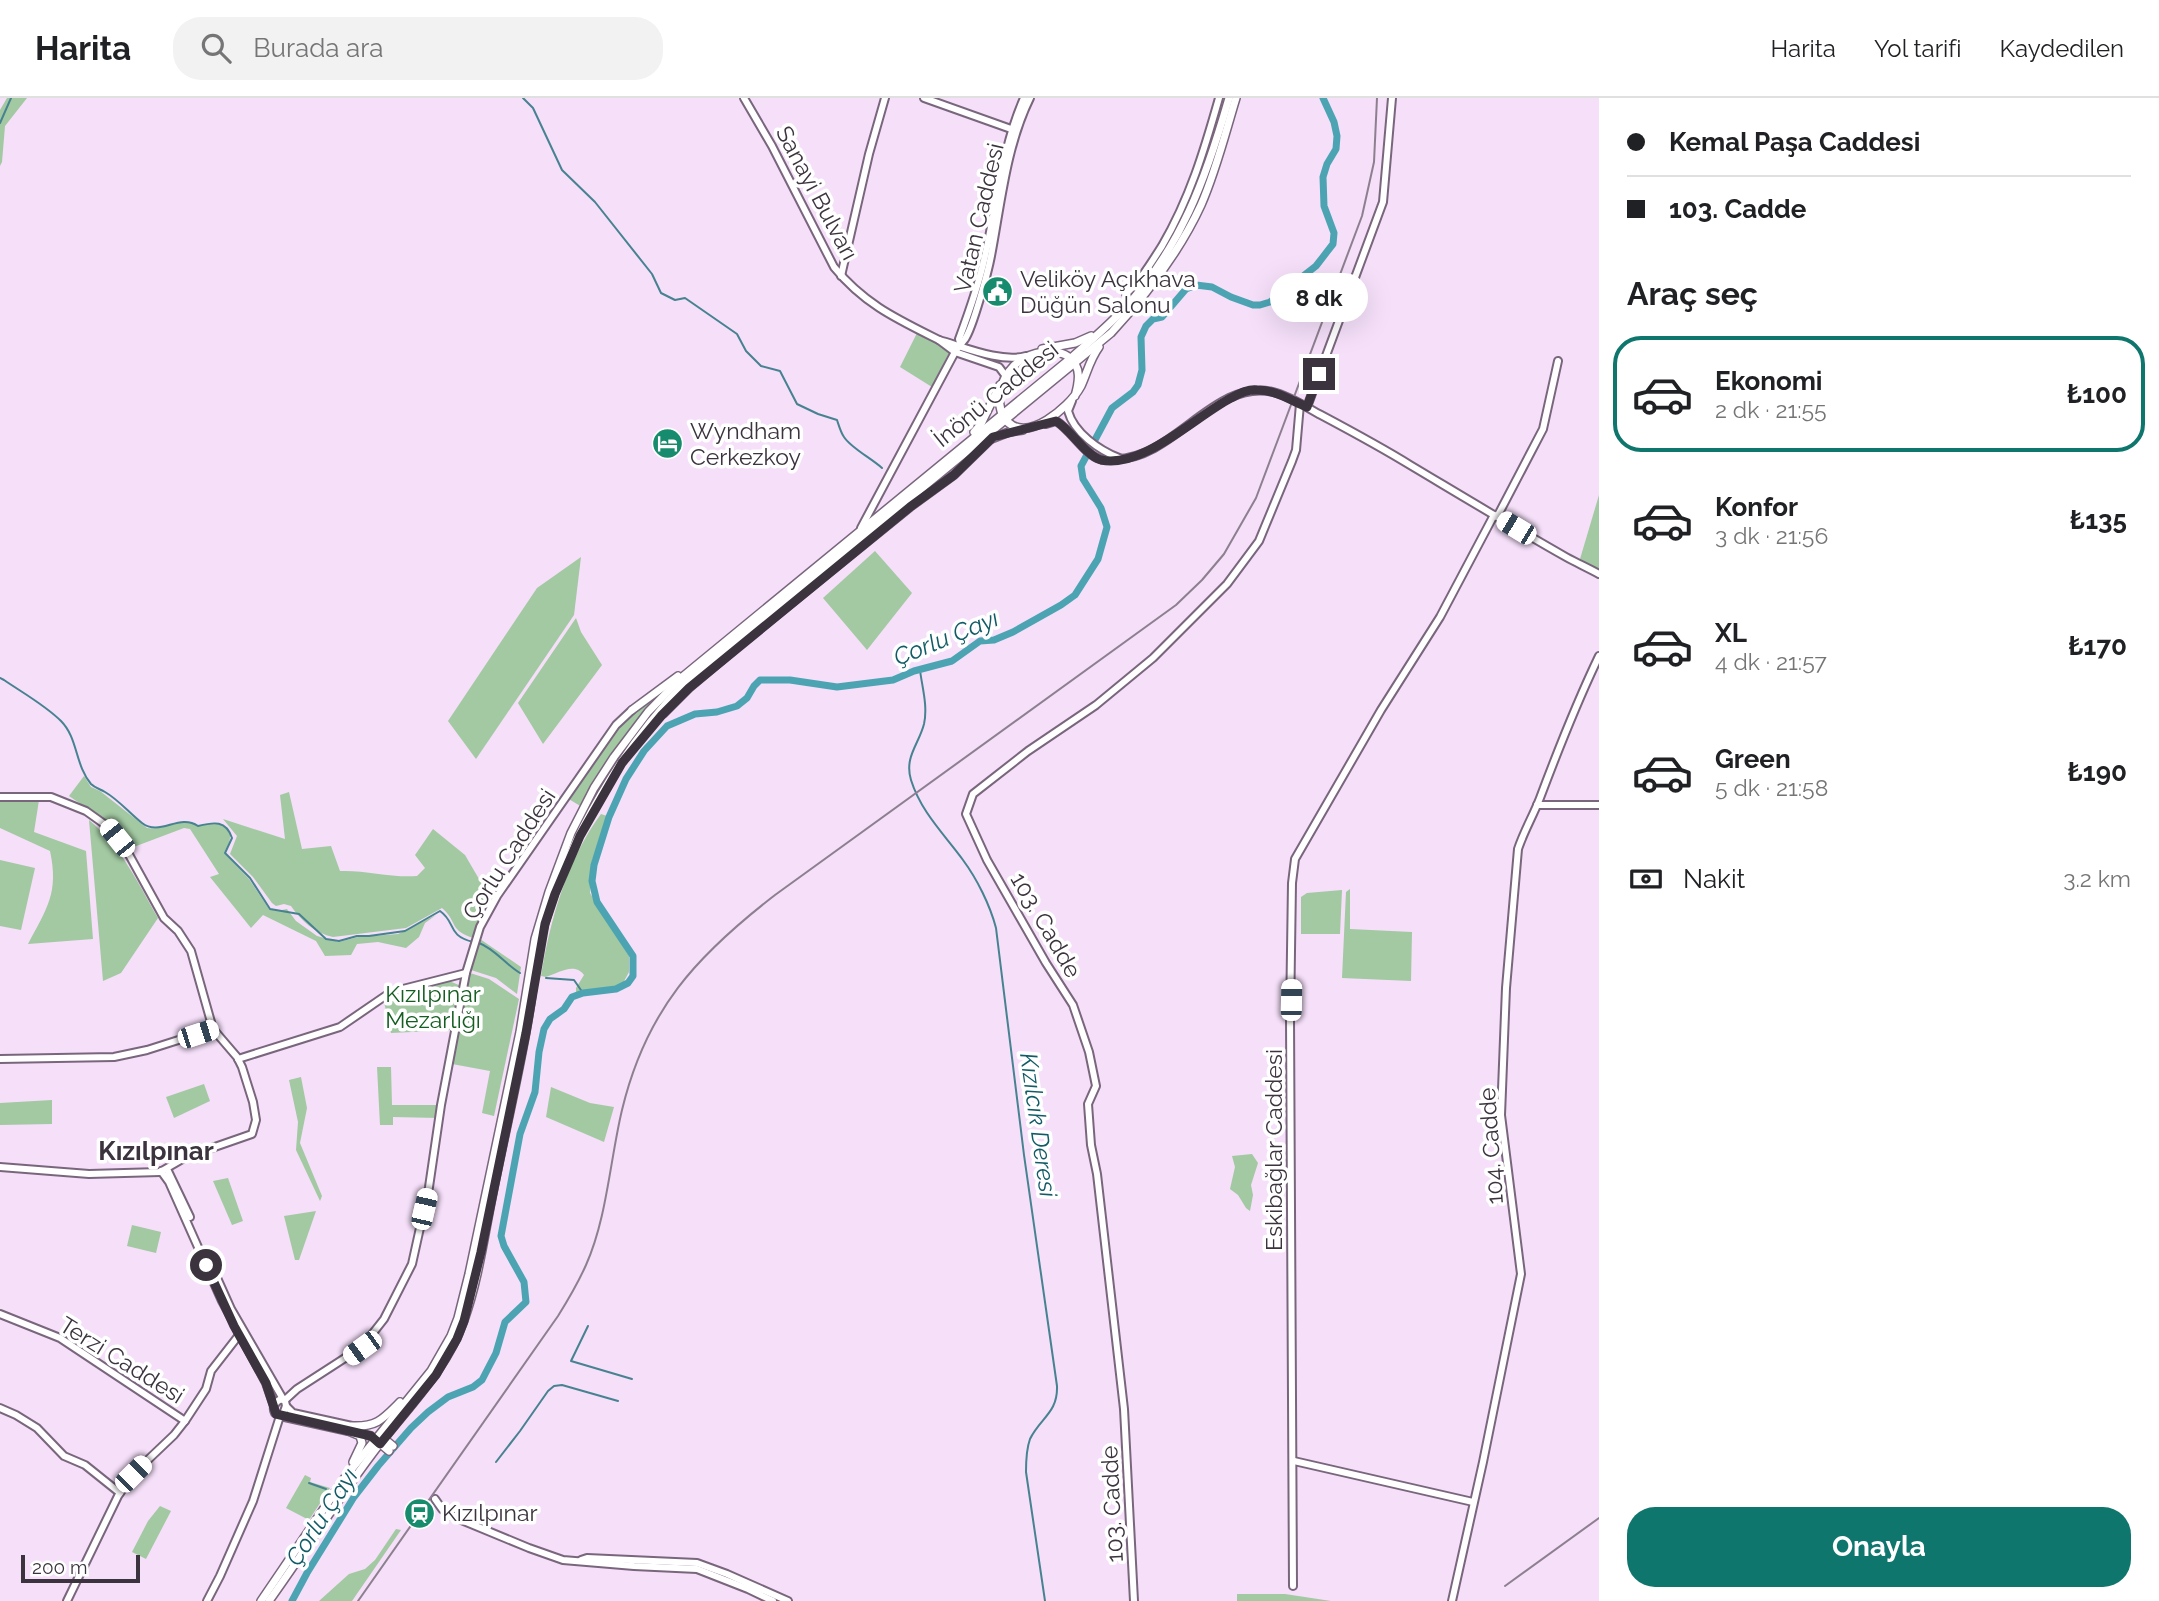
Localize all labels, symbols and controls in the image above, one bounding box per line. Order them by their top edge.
search box [173,17,663,80]
text: Harita [35,29,131,68]
icon: search [197,29,235,67]
text: Burada ara [253,33,384,63]
text: Harita [1770,34,1836,63]
text: Yol tarifi [1874,34,1962,63]
text: Kaydedilen [2000,34,2124,63]
street label: Sanayi Bulvarı [771,121,864,264]
text: Kemal Paşa Caddesi [1669,127,1920,157]
street label: Vatan Caddesi [948,140,1009,295]
text: 103. Cadde [1669,194,1806,224]
place label: Veliköy Açıkhava Düğün Salonu [1020,265,1196,318]
callout: 8 dk [1270,272,1368,322]
public building icon: Veliköy Açıkhava Düğün Salonu [980,275,1014,309]
text: Araç seç [1627,275,1758,312]
text: 8 dk [1295,284,1343,311]
street label: İnönü Caddesi [928,335,1063,452]
route end [1303,358,1335,390]
icon: car [1631,363,1694,426]
text: Ekonomi [1715,366,1823,396]
text: ₺100 [2067,379,2127,409]
text: 2 dk · 21:55 [1715,396,1827,423]
place label: Wyndham Cerkezkoy [690,417,801,470]
hotel icon: Wyndham Cerkezkoy [650,427,684,461]
icon: car [1631,489,1694,552]
text: Konfor [1715,492,1798,522]
text: ₺135 [2070,505,2127,535]
car [1493,508,1540,548]
text: 3 dk · 21:56 [1715,522,1828,549]
water label: Çorlu Çayı [889,603,1002,672]
icon: car [1631,615,1694,678]
text: XL [1715,618,1747,648]
text: ₺170 [2068,631,2127,661]
text: 4 dk · 21:57 [1715,648,1827,675]
icon: car [1631,741,1694,804]
text: Green [1715,744,1791,774]
text: ₺190 [2067,757,2127,787]
text: 5 dk · 21:58 [1715,774,1828,801]
street label: Çorlu Caddesi [456,784,561,924]
car [96,815,139,861]
icon: cash [1627,860,1665,898]
text: Nakit [1683,864,1745,894]
text: 3.2 km [2063,865,2131,892]
street label: 103. Cadde [1006,867,1087,982]
car [1281,979,1302,1021]
park label: Kızılpınar Mezarlığı [385,980,481,1033]
car [175,1018,222,1050]
street label: Eskibağlar Caddesi [1260,1049,1287,1251]
water label: Kızılcık Deresi [1014,1051,1063,1200]
street label: 104. Cadde [1473,1087,1508,1205]
district label: Kızılpınar [98,1136,214,1166]
car [410,1186,439,1232]
route start [190,1249,222,1281]
street label: Terzi Caddesi [55,1311,190,1409]
car [339,1327,386,1369]
street label: 103. Cadde [1095,1445,1128,1563]
car [111,1452,156,1496]
water label: Çorlu Çayı [279,1462,364,1571]
station icon: Kızılpınar [402,1496,436,1530]
place label: Kızılpınar [442,1499,538,1526]
button: Onayla [1627,1507,2131,1587]
scale bar [21,1552,140,1584]
text: 200 m [32,1556,87,1578]

